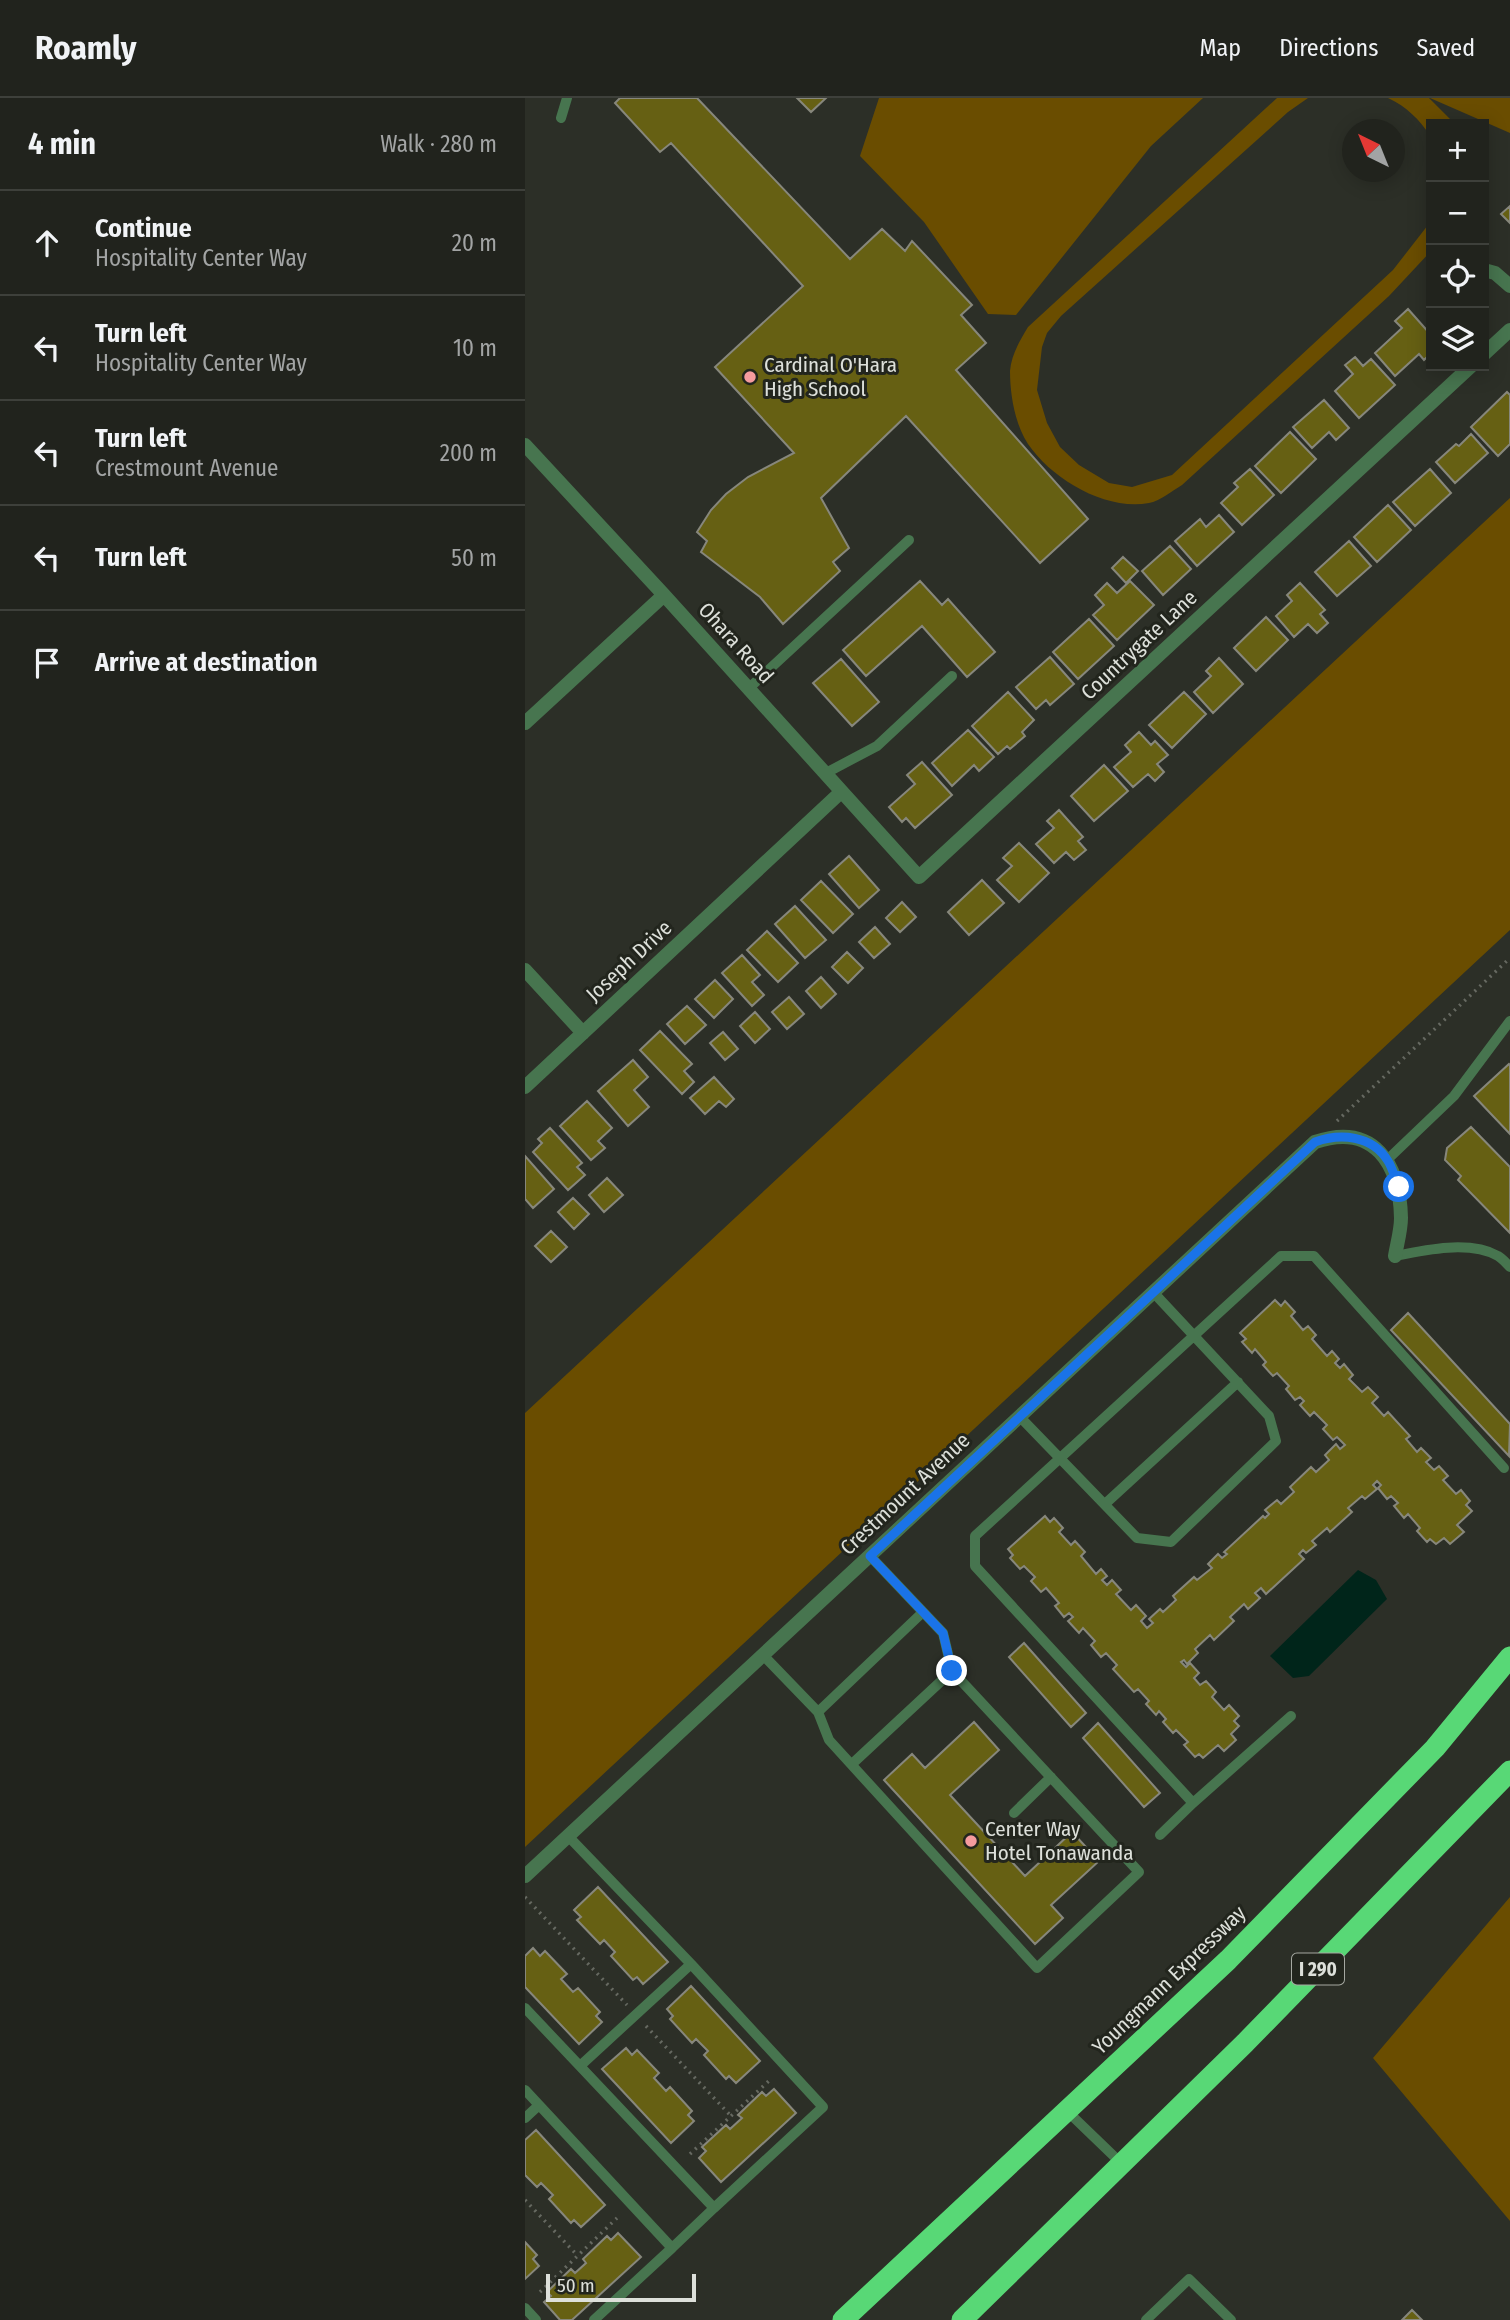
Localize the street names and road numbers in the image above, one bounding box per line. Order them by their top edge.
street label: Countrygate Lane [1076,585,1202,705]
street label: Ohara Road [693,597,779,689]
street label: Joseph Drive [581,915,677,1007]
street label: Crestmount Avenue [835,1427,975,1561]
street label: Youngmann Expressway [1087,1900,1252,2060]
road number: I 290 [1292,1954,1344,1984]

